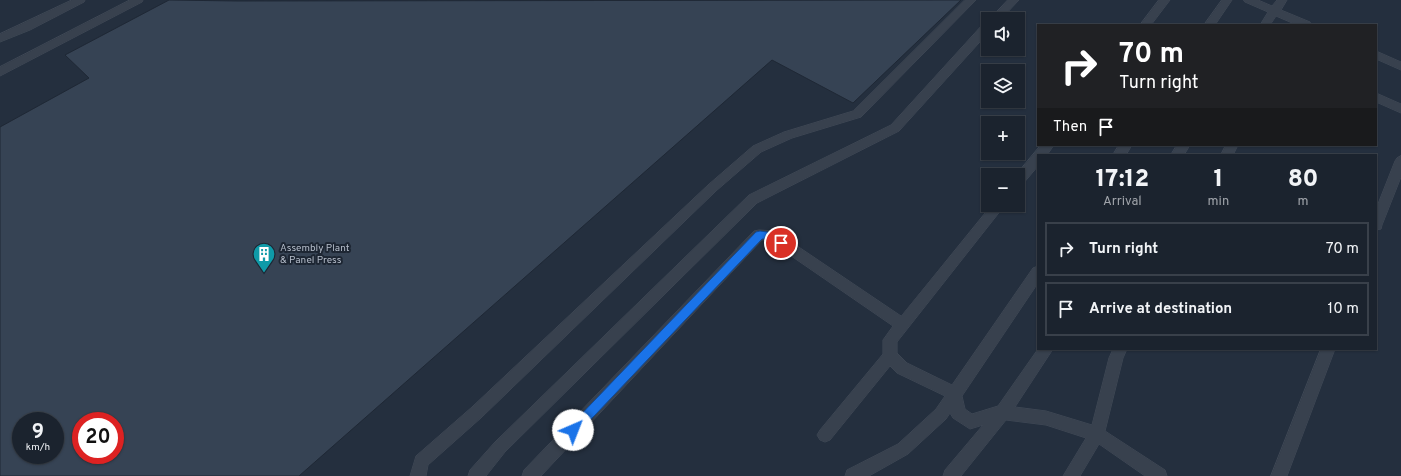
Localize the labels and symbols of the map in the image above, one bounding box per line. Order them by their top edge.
pin [764,226,798,260]
building icon: Assembly Plant & Panel Press [251,241,277,274]
place label: Assembly Plant & Panel Press [280,242,350,267]
position arrow [552,409,594,451]
speed limit sign: 20 [72,412,124,464]

